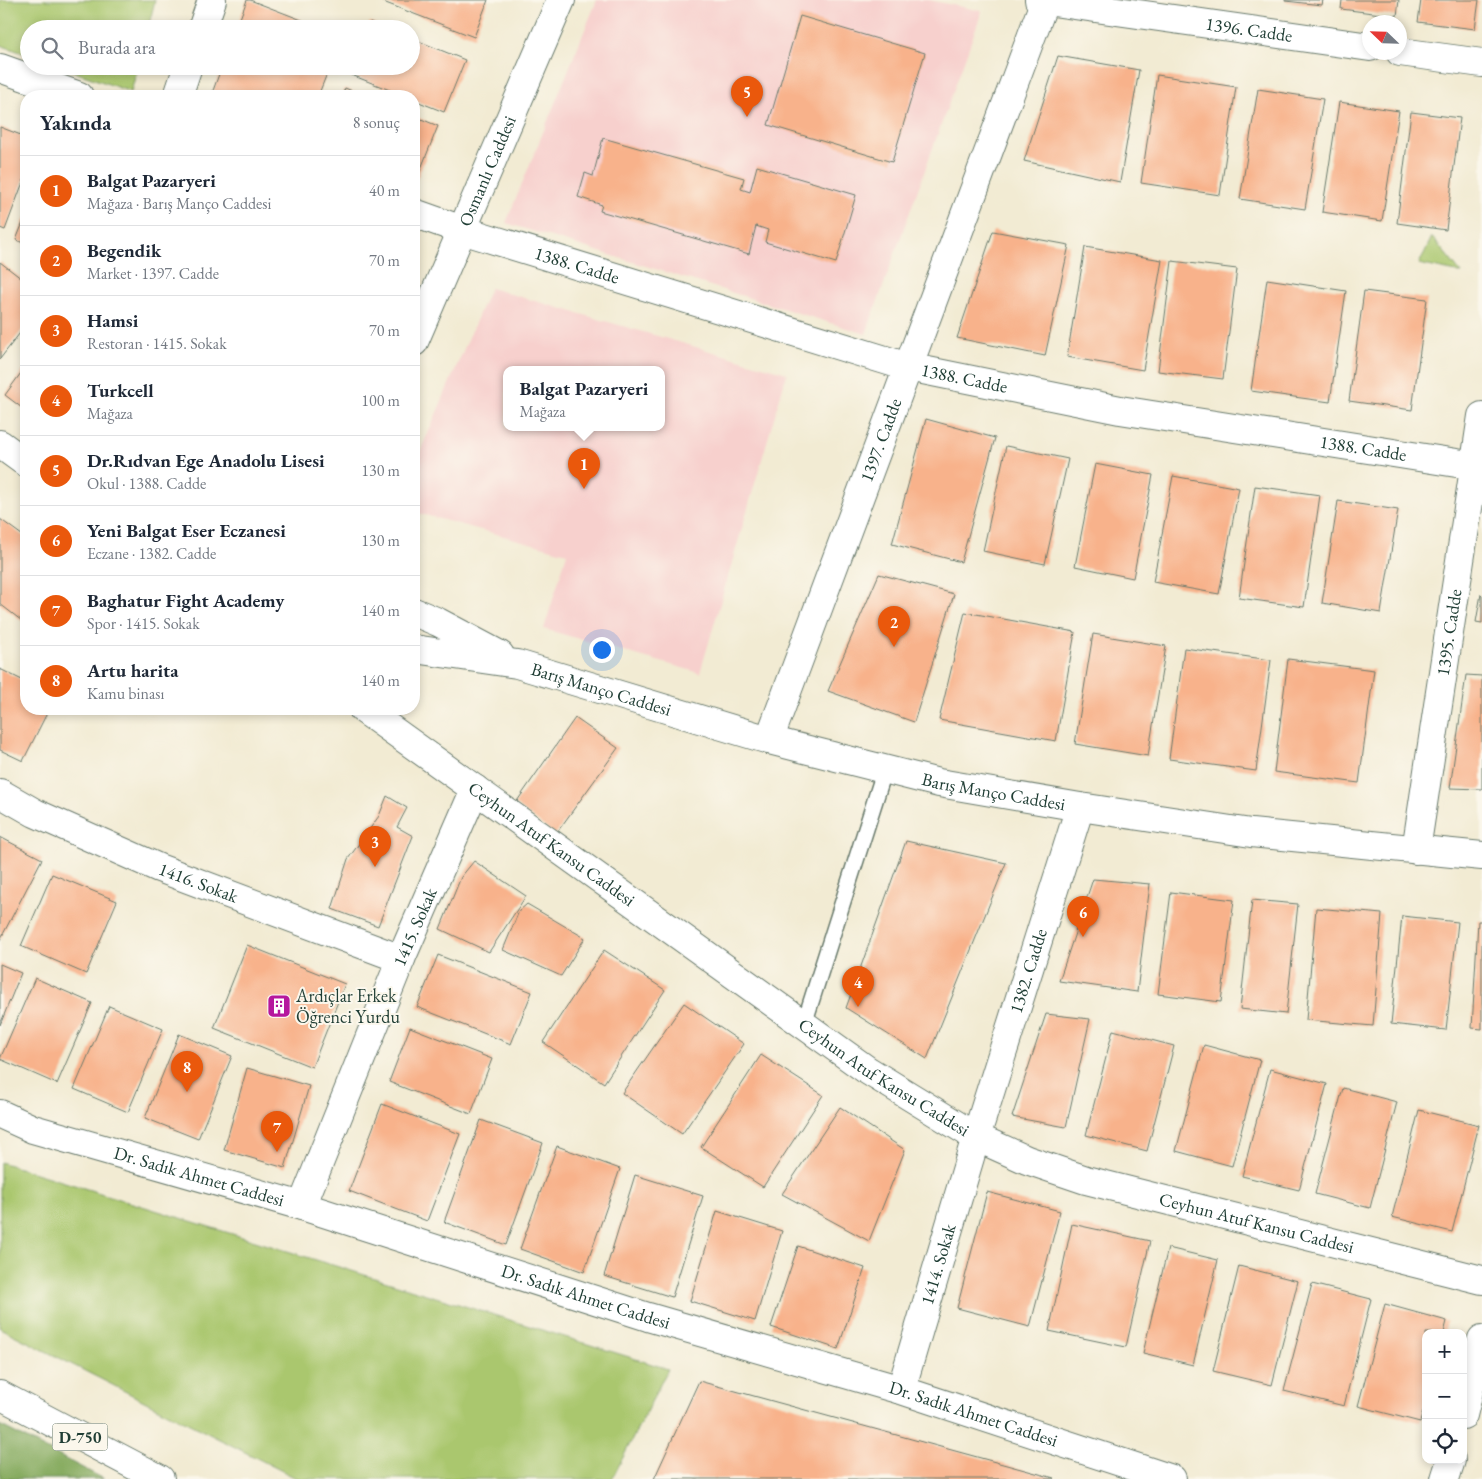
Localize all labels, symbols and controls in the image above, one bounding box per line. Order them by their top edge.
street label: 1396. Cadde [1204,12,1294,47]
north arrow [1362,15,1407,60]
search box [20,20,420,75]
icon: search [38,34,66,62]
text: Burada ara [78,35,156,60]
pin: 5 [731,76,763,117]
text: Yakında [40,109,111,136]
text: 8 sonuç [353,112,400,133]
street label: Osmanlı Caddesi [453,112,521,230]
text: Balgat Pazaryeri [87,168,216,193]
text: 1 [52,180,60,201]
text: 40 m [369,180,400,201]
text: Mağaza · Barış Manço Caddesi [87,193,271,214]
text: Begendik [87,238,161,263]
street label: 1388. Cadde [532,241,622,289]
text: 2 [52,250,60,271]
text: 70 m [369,250,400,271]
text: Market · 1397. Cadde [87,263,219,284]
text: Hamsi [87,308,138,333]
text: 3 [52,320,60,341]
text: 70 m [369,320,400,341]
text: Restoran · 1415. Sokak [87,333,227,354]
street label: 1388. Cadde [919,358,1010,398]
popup [503,366,665,431]
text: Balgat Pazaryeri [520,376,648,401]
text: Turkcell [87,378,154,403]
text: 4 [52,390,60,411]
text: 100 m [361,390,400,411]
street label: 1397. Cadde [854,395,906,485]
text: Mağaza [520,401,566,422]
text: Mağaza [87,403,133,424]
street label: 1388. Cadde [1318,430,1408,466]
text: Dr.Rıdvan Ege Anadolu Lisesi [87,448,325,473]
pin: 1 [568,448,600,489]
text: 5 [52,460,60,481]
text: 130 m [361,460,400,481]
text: Okul · 1388. Cadde [87,473,206,494]
text: Yeni Balgat Eser Eczanesi [87,518,286,543]
text: 6 [52,530,60,551]
text: 130 m [361,530,400,551]
text: Eczane · 1382. Cadde [87,543,216,564]
street label: 1395. Cadde [1431,587,1467,677]
text: Baghatur Fight Academy [87,588,284,613]
text: 7 [52,600,60,621]
text: 140 m [361,600,400,621]
pin: 2 [878,606,910,647]
text: Spor · 1415. Sokak [87,613,200,634]
your location [589,637,615,663]
street label: Barış Manço Caddesi [528,657,675,721]
text: Artu harita [87,658,179,683]
text: 8 [52,670,60,691]
text: 140 m [361,670,400,691]
text: Kamu binası [87,683,164,704]
street label: Barış Manço Caddesi [920,767,1068,815]
street label: Ceyhun Atuf Kansu Caddesi [464,776,640,912]
pin: 3 [359,826,391,867]
street label: 1416. Sokak [155,857,242,908]
street label: 1415. Sokak [387,883,442,969]
pin: 6 [1067,896,1099,937]
street label: 1382. Cadde [1004,926,1052,1016]
pin: 4 [842,966,874,1007]
place label: Ardıçlar Erkek Öğrenci Yurdu [295,984,400,1028]
building icon: Ardıçlar Erkek Öğrenci Yurdu [266,993,292,1019]
street label: Ceyhun Atuf Kansu Caddesi [794,1013,974,1141]
pin: 8 [171,1051,203,1092]
pin: 7 [261,1111,293,1152]
street label: Dr. Sadık Ahmet Caddesi [111,1141,288,1211]
street label: Ceyhun Atuf Kansu Caddesi [1157,1187,1357,1258]
street label: 1414. Sokak [915,1220,961,1308]
street label: Dr. Sadık Ahmet Caddesi [499,1259,674,1334]
map controls [1422,1329,1467,1464]
button: + [1422,1329,1467,1374]
button: − [1422,1374,1467,1419]
street label: Dr. Sadık Ahmet Caddesi [887,1375,1061,1452]
button: locate [1422,1419,1467,1464]
road number: D-750 [52,1424,108,1450]

